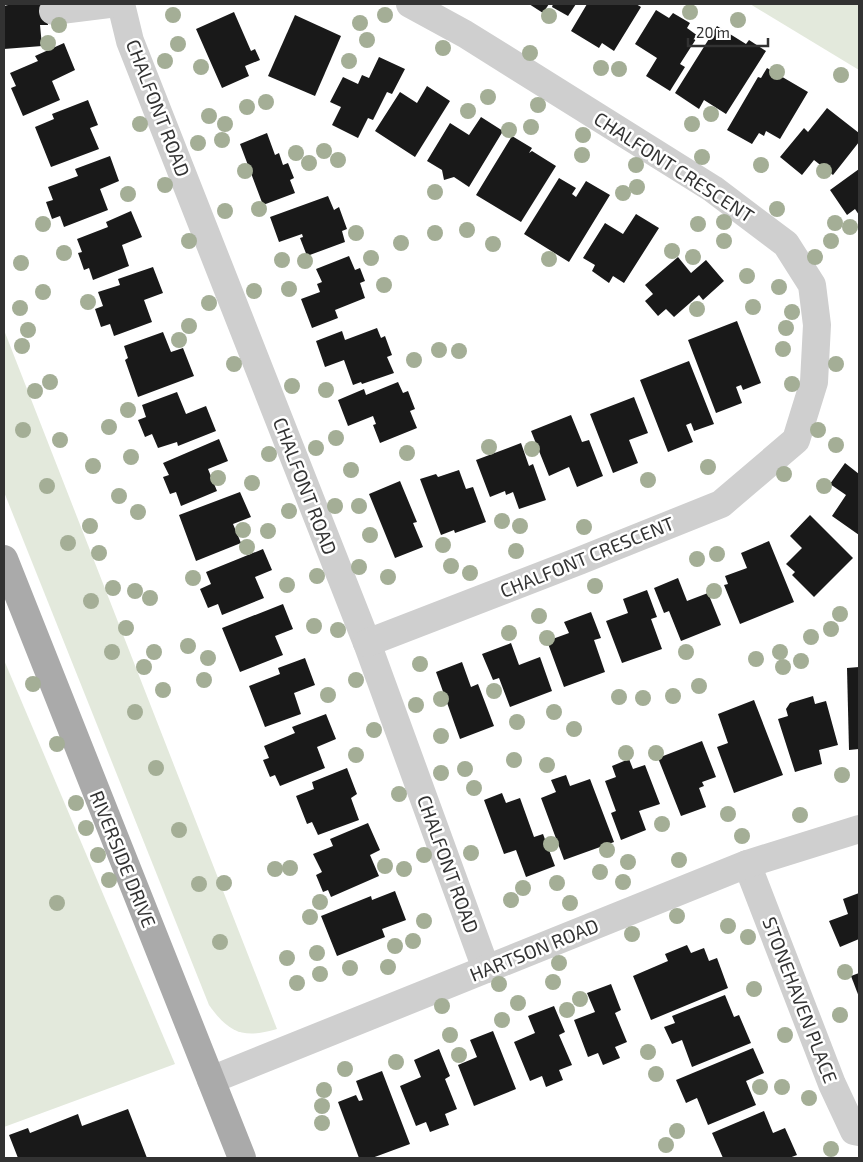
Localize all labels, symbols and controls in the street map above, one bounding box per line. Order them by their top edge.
scale bar [688,15,768,47]
text: 20 m [696,23,730,41]
street label: CHALFONT ROAD [122,36,195,180]
street label: CHALFONT CRESCENT [590,106,758,227]
street label: CHALFONT ROAD [269,414,342,558]
street label: CHALFONT CRESCENT [496,511,677,602]
street label: RIVERSIDE DRIVE [86,787,161,931]
street label: CHALFONT ROAD [413,792,484,936]
street label: HARTSON ROAD [466,913,602,986]
street label: STONEHAVEN PLACE [758,914,843,1086]

